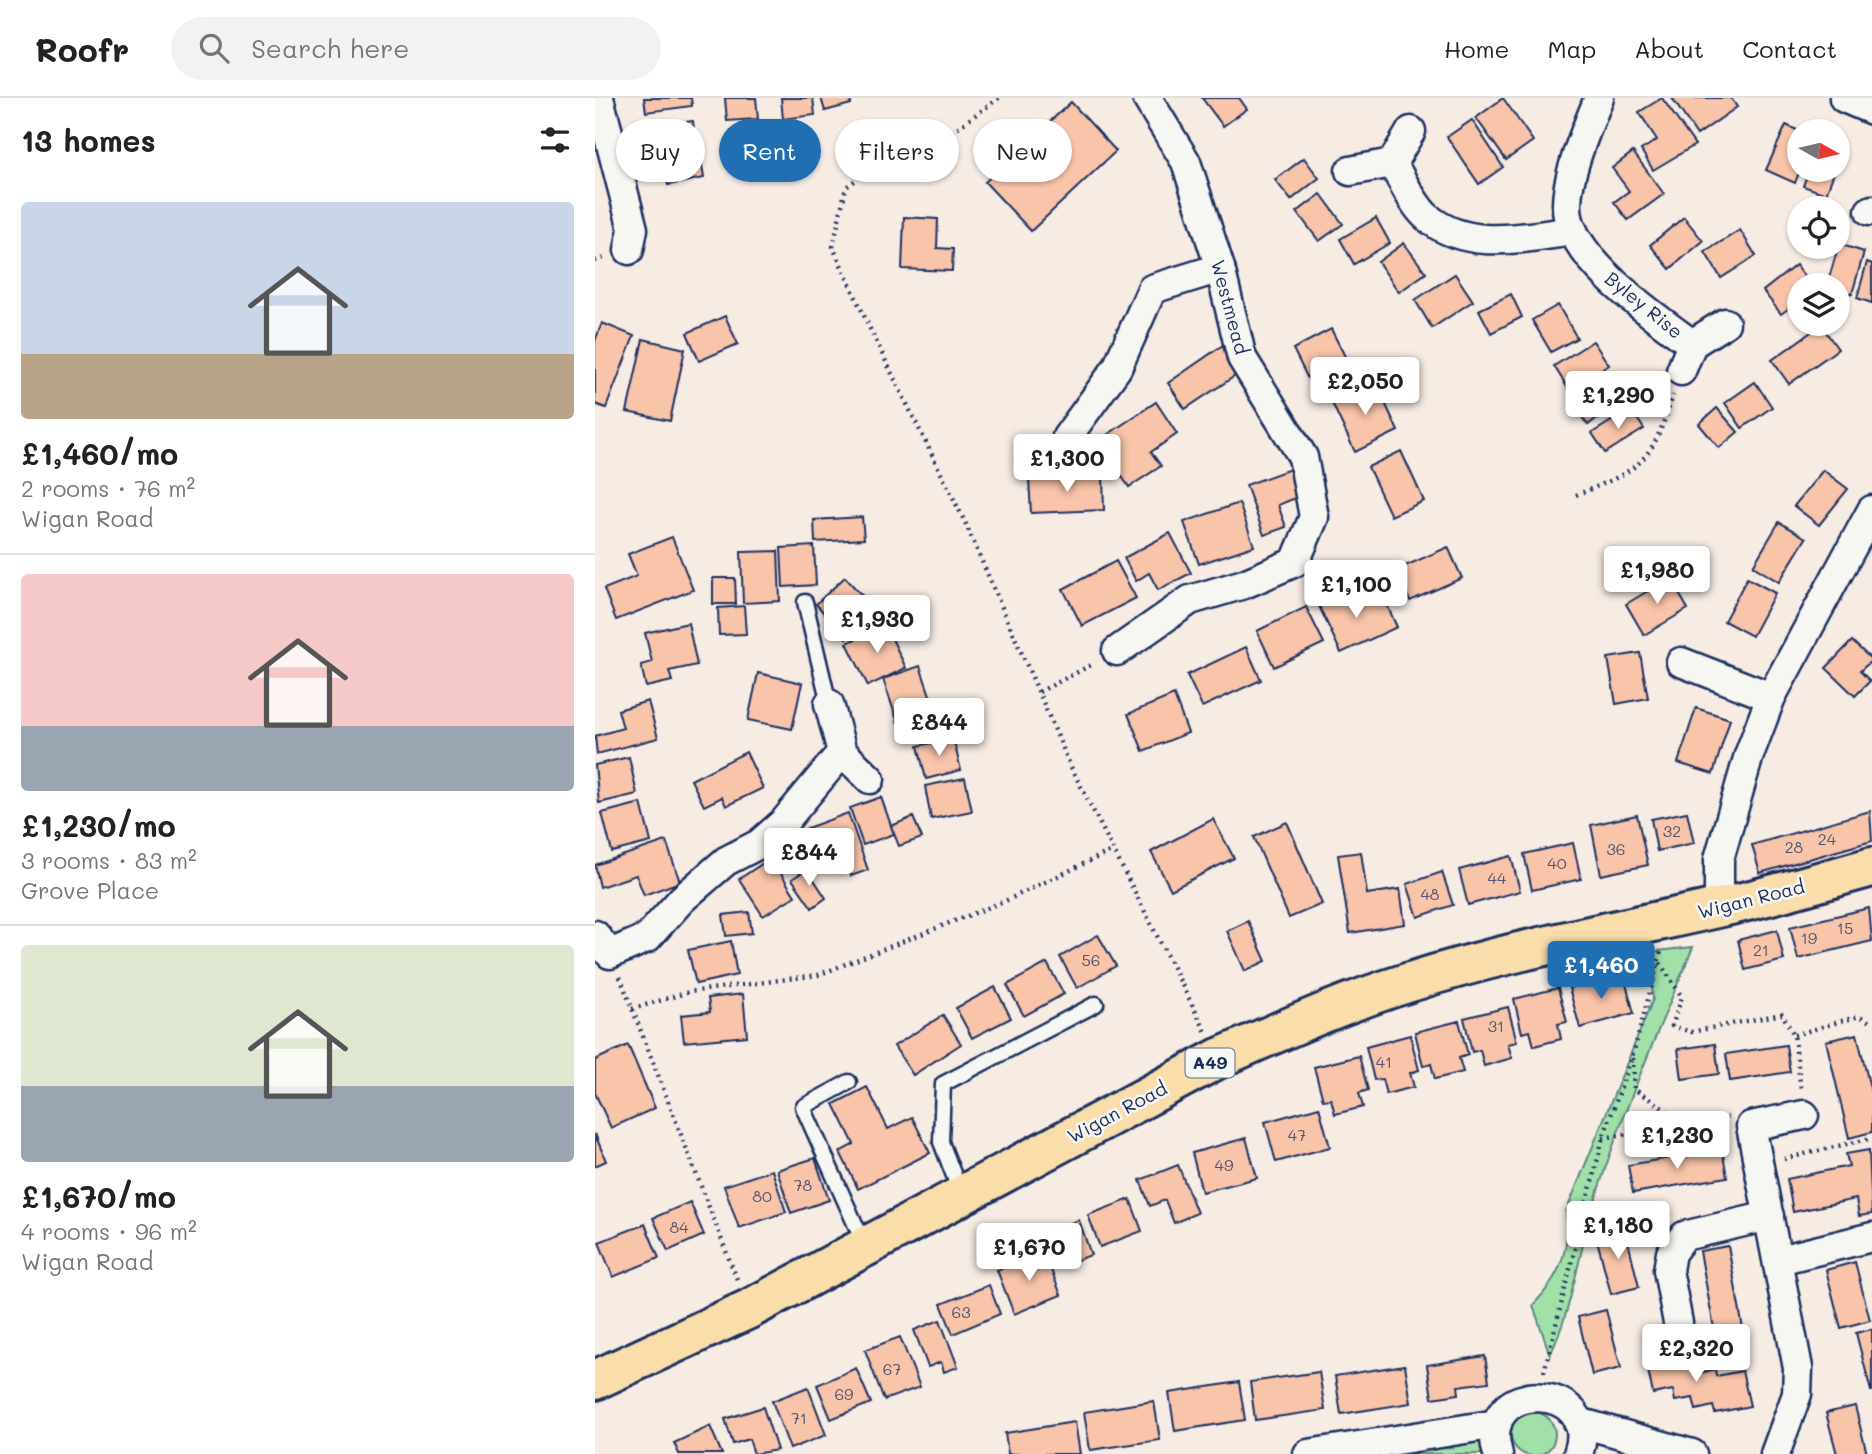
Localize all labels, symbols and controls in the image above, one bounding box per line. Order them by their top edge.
search box [171,17,661,80]
text: Roofr [35,27,129,70]
icon: search [195,29,233,67]
text: Search here [251,31,409,65]
text: Home [1444,33,1509,64]
text: Map [1547,33,1596,64]
text: About [1634,33,1704,64]
text: Contact [1742,33,1837,64]
chip: Buy [616,119,705,182]
chip: Rent [719,119,821,182]
chip: Filters [835,119,959,182]
chip: New [973,119,1072,182]
north arrow [1787,119,1850,182]
map controls [1787,119,1850,336]
text: 13 homes [21,120,156,160]
icon: filters [536,121,574,159]
button: locate [1787,196,1850,259]
icon: home [235,248,361,374]
street label: Westmead [1206,257,1255,357]
street label: Byley Rise [1600,266,1688,344]
button: layers [1787,273,1850,336]
pin: £2,050 [1308,358,1422,417]
text: £2,050 [1326,365,1404,395]
pin: £1,290 [1561,372,1675,431]
text: £1,290 [1581,379,1655,409]
text: £1,460/mo [21,433,178,473]
pin: £1,300 [1010,434,1124,494]
text: £1,300 [1030,442,1104,472]
text: 2 rooms · 76 m² [21,473,195,503]
text: Wigan Road [21,503,153,533]
pin: £1,980 [1600,546,1714,606]
text: £1,980 [1620,554,1694,584]
pin: £1,100 [1299,560,1413,620]
text: £1,100 [1320,568,1392,598]
pin: £1,930 [820,596,934,655]
text: £1,930 [840,603,914,633]
icon: home [235,620,361,746]
pin: £844 [898,698,980,758]
text: £844 [910,706,968,736]
text: £1,230/mo [21,805,176,845]
house number: 32 [1663,820,1681,841]
pin: £844 [768,828,850,888]
house number: 24 [1818,828,1837,849]
text: £844 [780,836,838,866]
house number: 28 [1785,836,1804,857]
house number: 36 [1606,838,1626,859]
text: 3 rooms · 83 m² [21,845,197,875]
house number: 40 [1547,852,1567,873]
house number: 44 [1488,867,1507,888]
street label: Wigan Road [1695,873,1807,924]
text: Grove Place [21,875,159,905]
house number: 48 [1420,883,1440,904]
house number: 15 [1837,917,1853,938]
house number: 19 [1801,927,1817,948]
house number: 21 [1753,939,1769,960]
pin: £1,460 [1544,942,1658,1001]
house number: 56 [1082,949,1101,970]
text: £1,460 [1564,949,1638,979]
icon: home [235,991,361,1117]
house number: 31 [1488,1015,1504,1036]
road number: A49 [1185,1048,1235,1078]
house number: 41 [1376,1051,1392,1072]
street label: Wigan Road [1063,1075,1171,1148]
pin: £1,230 [1620,1112,1734,1171]
text: £1,230 [1640,1119,1714,1149]
house number: 47 [1288,1124,1306,1145]
house number: 49 [1215,1154,1233,1175]
house number: 78 [794,1174,813,1195]
text: £1,670/mo [21,1176,176,1216]
house number: 80 [752,1185,772,1206]
pin: £1,180 [1561,1202,1675,1261]
text: £1,180 [1583,1209,1653,1239]
text: 4 rooms · 96 m² [21,1216,197,1246]
house number: 84 [669,1216,689,1237]
pin: £1,670 [972,1224,1086,1283]
text: £1,670 [992,1231,1066,1261]
text: Wigan Road [21,1246,153,1276]
house number: 63 [951,1301,971,1322]
pin: £2,320 [1639,1324,1753,1384]
text: £2,320 [1658,1332,1734,1362]
house number: 67 [883,1358,901,1379]
house number: 69 [834,1383,854,1404]
house number: 71 [791,1407,807,1428]

